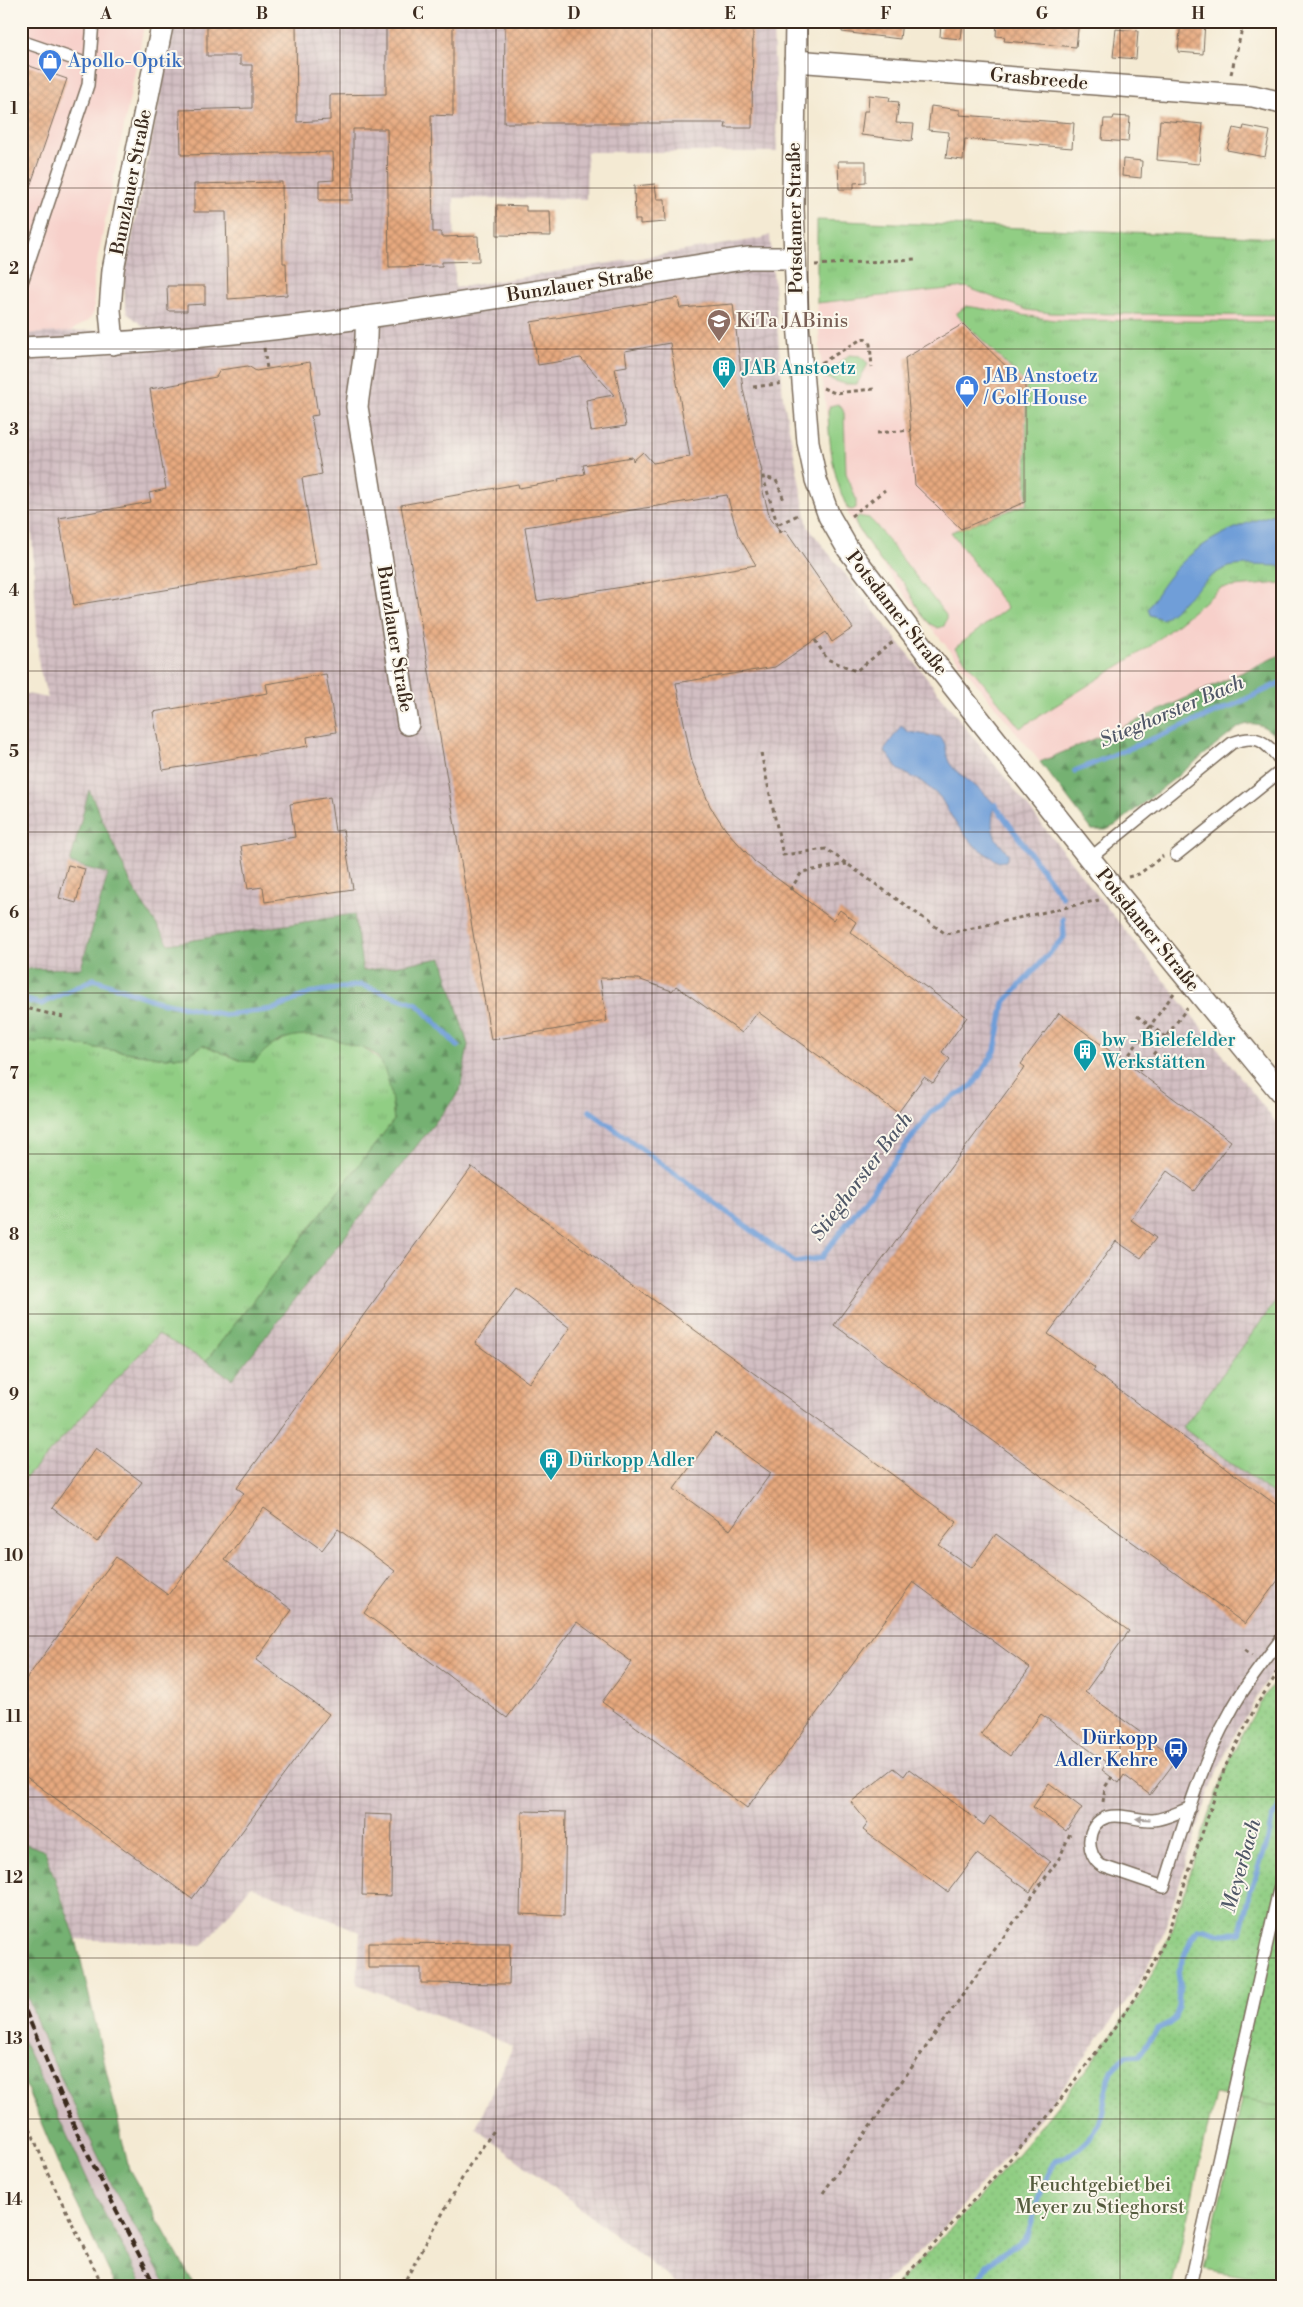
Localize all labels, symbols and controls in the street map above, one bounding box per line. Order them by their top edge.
text: A [99,4,112,24]
text: B [256,4,268,24]
text: C [412,4,424,24]
text: D [568,4,581,24]
text: E [724,4,736,24]
text: F [880,4,892,24]
text: G [1036,4,1049,24]
text: H [1191,4,1205,24]
shop icon: Apollo-Optik [37,48,63,82]
place label: Apollo-Optik [67,49,182,73]
street label: Grasbreede [989,63,1089,95]
text: 1 [10,99,18,119]
street label: Bunzlauer Straße [105,107,157,258]
street label: Potsdamer Straße [782,142,808,294]
text: 2 [9,259,19,279]
street label: Bunzlauer Straße [504,261,655,308]
school or university icon: KiTa JABinis [706,308,732,342]
place label: KiTa JABinis [736,309,848,333]
building icon: JAB Anstoetz [711,355,737,389]
place label: JAB Anstoetz [741,356,856,380]
place label: JAB Anstoetz / Golf House [983,364,1098,410]
shop icon: JAB Anstoetz / Golf House [954,374,980,408]
text: 3 [9,420,19,440]
street label: Potsdamer Straße [841,546,953,680]
street label: Bunzlauer Straße [371,563,418,714]
text: 4 [9,581,20,601]
water label: Stieghorster Bach [1096,670,1249,754]
text: 5 [9,742,19,762]
street label: Potsdamer Straße [1091,864,1205,996]
text: 6 [9,903,19,923]
place label: bw - Bielefelder Werkstätten [1101,1028,1236,1074]
building icon: bw - Bielefelder Werkstätten [1072,1038,1098,1072]
text: 7 [9,1064,19,1084]
water label: Stieghorster Bach [806,1107,919,1246]
text: 8 [9,1225,19,1245]
text: 9 [9,1385,19,1405]
building icon: Dürkopp Adler [538,1447,564,1481]
place label: Dürkopp Adler [568,1448,695,1472]
text: 10 [5,1546,23,1566]
text: 11 [6,1707,22,1727]
place label: Dürkopp Adler Kehre [1054,1726,1158,1772]
bus stop icon: Dürkopp Adler Kehre [1163,1736,1189,1770]
one-way arrow [1135,1815,1151,1823]
water label: Meyerbach [1217,1815,1268,1916]
text: 12 [5,1868,23,1888]
text: 13 [5,2029,23,2049]
park label: Feuchtgebiet bei Meyer zu Stieghorst [1015,2173,1185,2219]
text: 14 [5,2190,23,2210]

